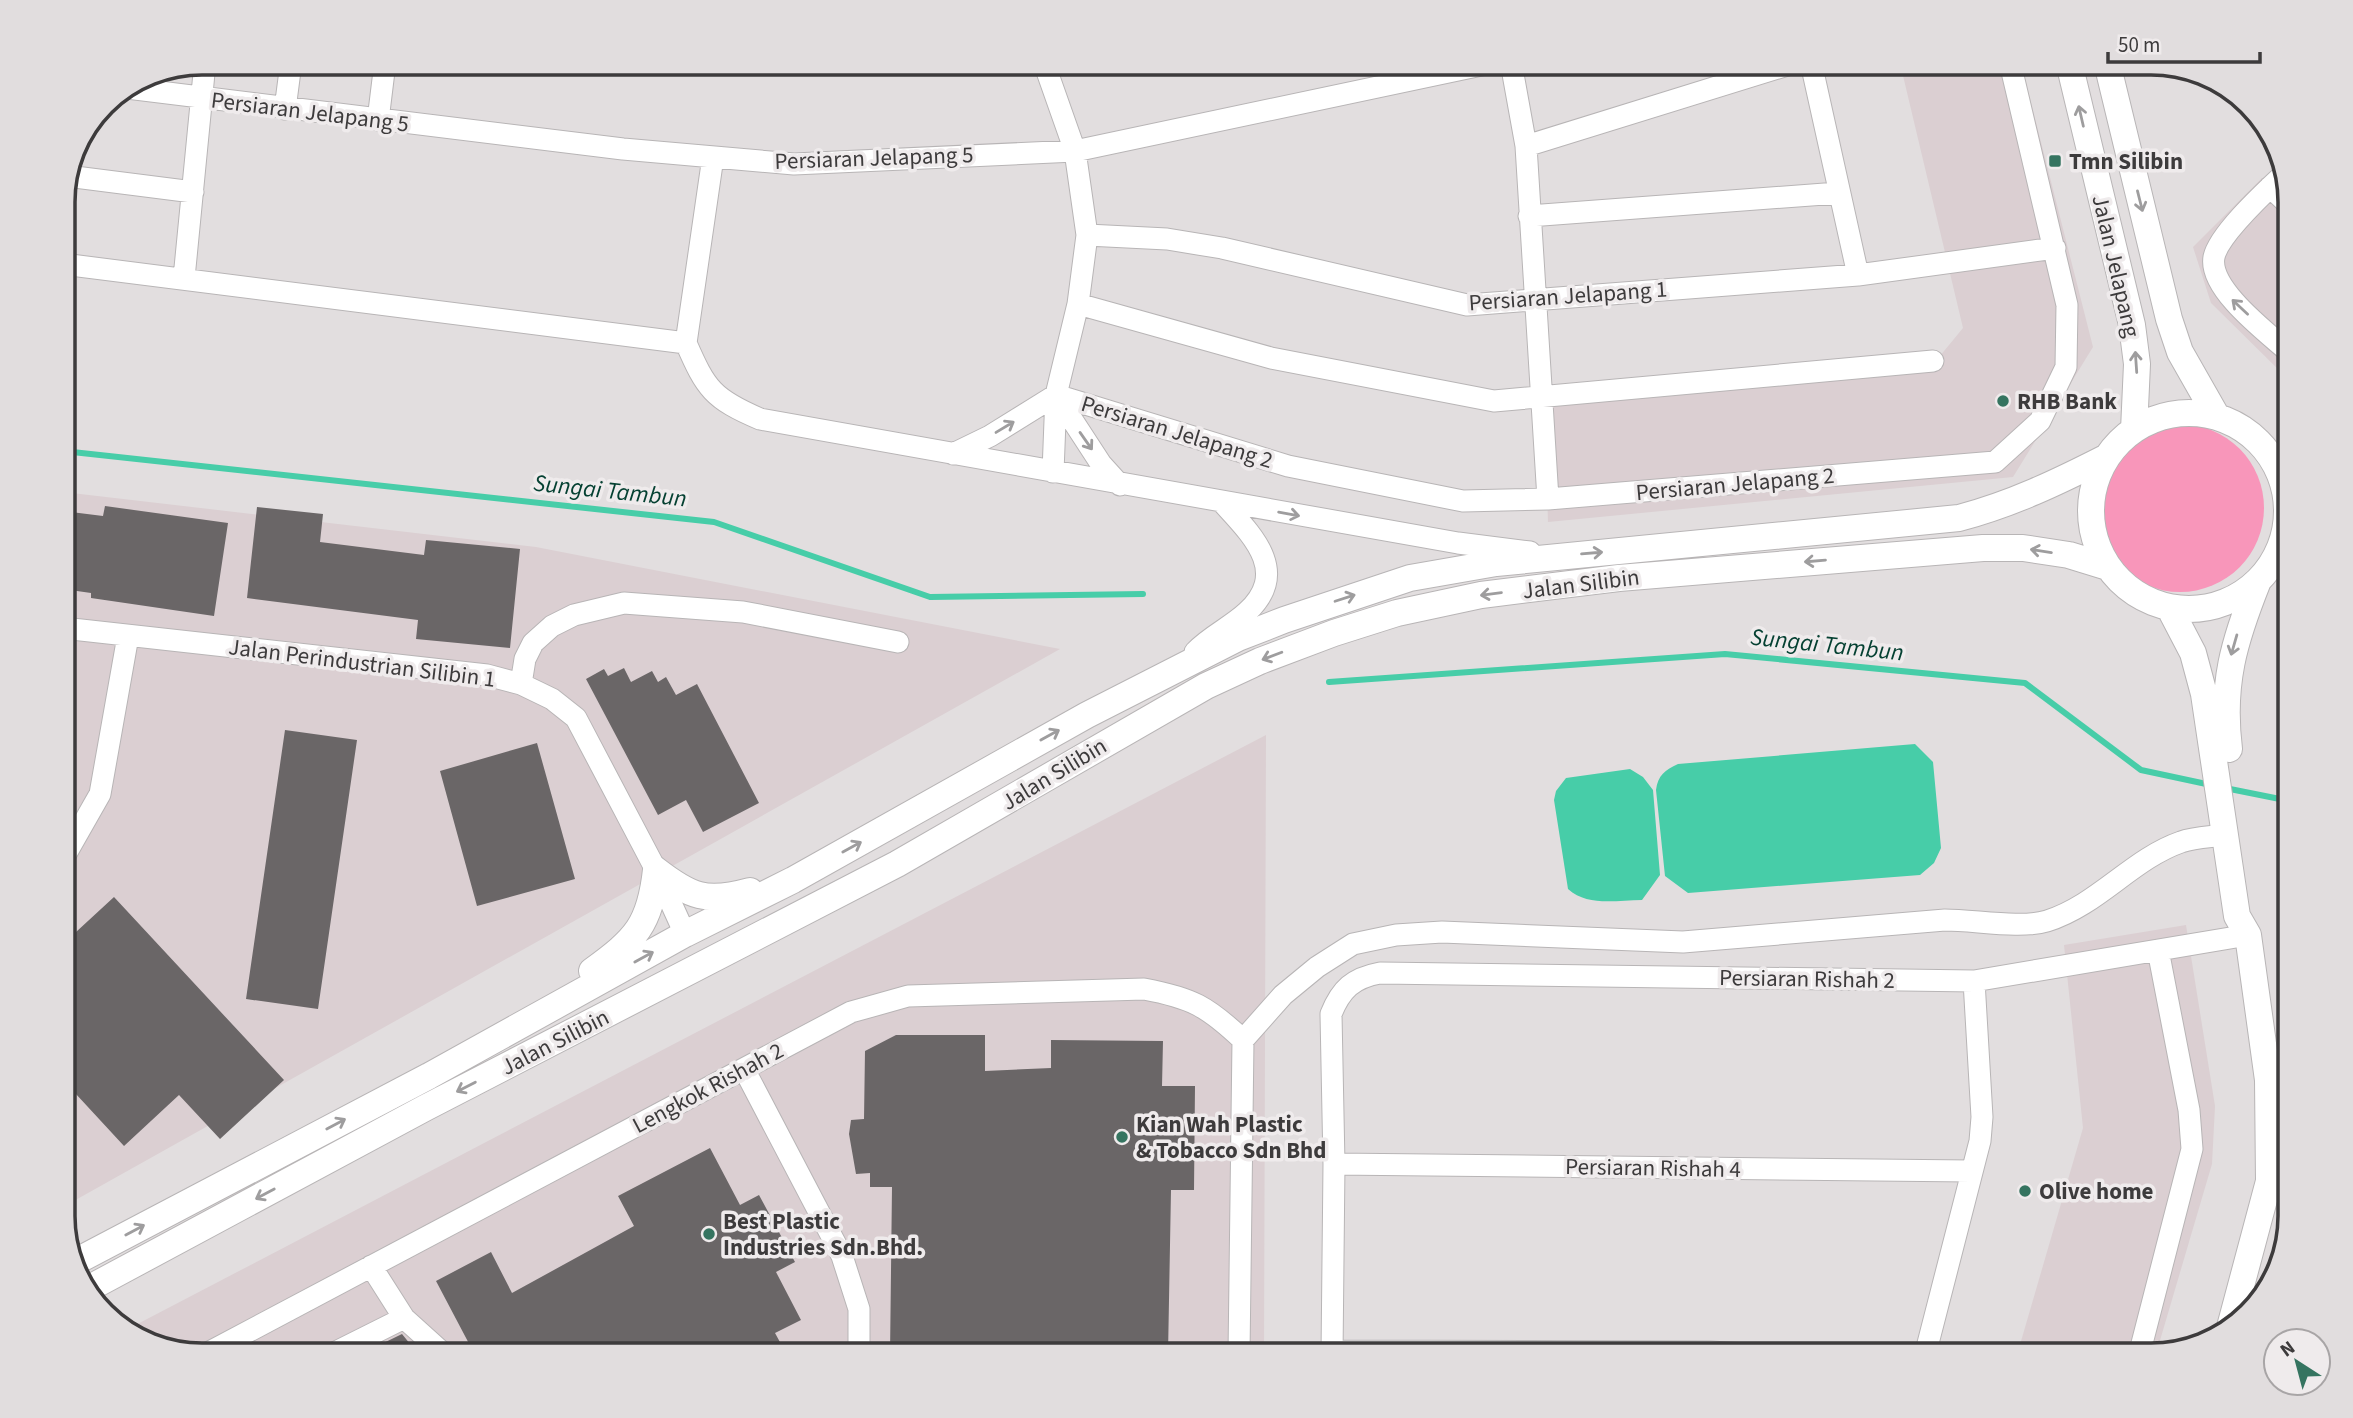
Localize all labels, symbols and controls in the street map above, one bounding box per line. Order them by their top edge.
scale bar [2108,21,2260,65]
text: 50 m [2118,30,2160,60]
street label: Persiaran Jelapang 5 [209,83,411,141]
one-way arrow [2074,105,2087,128]
street label: Persiaran Jelapang 5 [774,138,974,178]
place label: Tmn Silibin [2069,145,2183,178]
marker: Tmn Silibin [2047,153,2063,169]
one-way arrow [2134,189,2147,212]
street label: Jalan Jelapang [2084,191,2149,341]
street label: Persiaran Jelapang 1 [1468,273,1668,319]
one-way arrow [2232,298,2249,315]
one-way arrow [2129,351,2142,374]
place label: RHB Bank [2017,385,2117,418]
street label: Persiaran Jelapang 2 [1077,387,1277,477]
marker: RHB Bank [1995,393,2011,409]
one-way arrow [995,419,1015,433]
one-way arrow [1079,431,1093,450]
street label: Persiaran Jelapang 2 [1634,459,1836,509]
water label: Sungai Tambun [532,466,688,516]
one-way arrow [1277,507,1300,521]
one-way arrow [2030,544,2053,557]
one-way arrow [1580,546,1603,559]
one-way arrow [1804,555,1826,568]
street label: Jalan Silibin [1521,560,1641,608]
one-way arrow [1480,588,1503,601]
one-way arrow [1334,591,1356,604]
water label: Sungai Tambun [1749,620,1905,670]
street label: Jalan Perindustrian Silibin 1 [227,630,497,696]
one-way arrow [2227,634,2240,656]
one-way arrow [1262,651,1284,663]
one-way arrow [1040,728,1060,742]
street label: Jalan Silibin [995,730,1113,818]
one-way arrow [841,840,862,853]
one-way arrow [633,950,653,964]
street label: Persiaran Rishah 2 [1719,961,1895,997]
street label: Jalan Silibin [495,1001,615,1083]
street label: Lengkok Rishah 2 [627,1034,789,1142]
one-way arrow [456,1081,477,1095]
place label: Kian Wah Plastic & Tobacco Sdn Bhd [1136,1108,1326,1167]
one-way arrow [326,1117,346,1131]
marker: Kian Wah Plastic & Tobacco Sdn Bhd [1114,1129,1130,1145]
street label: Persiaran Rishah 4 [1565,1150,1741,1186]
place label: Olive home [2039,1175,2154,1208]
marker: Olive home [2017,1183,2033,1199]
one-way arrow [255,1188,276,1201]
place label: Best Plastic Industries Sdn.Bhd. [723,1205,923,1264]
one-way arrow [124,1223,145,1236]
marker: Best Plastic Industries Sdn.Bhd. [701,1226,717,1242]
north arrow [2262,1327,2332,1397]
text: N [2275,1335,2301,1364]

